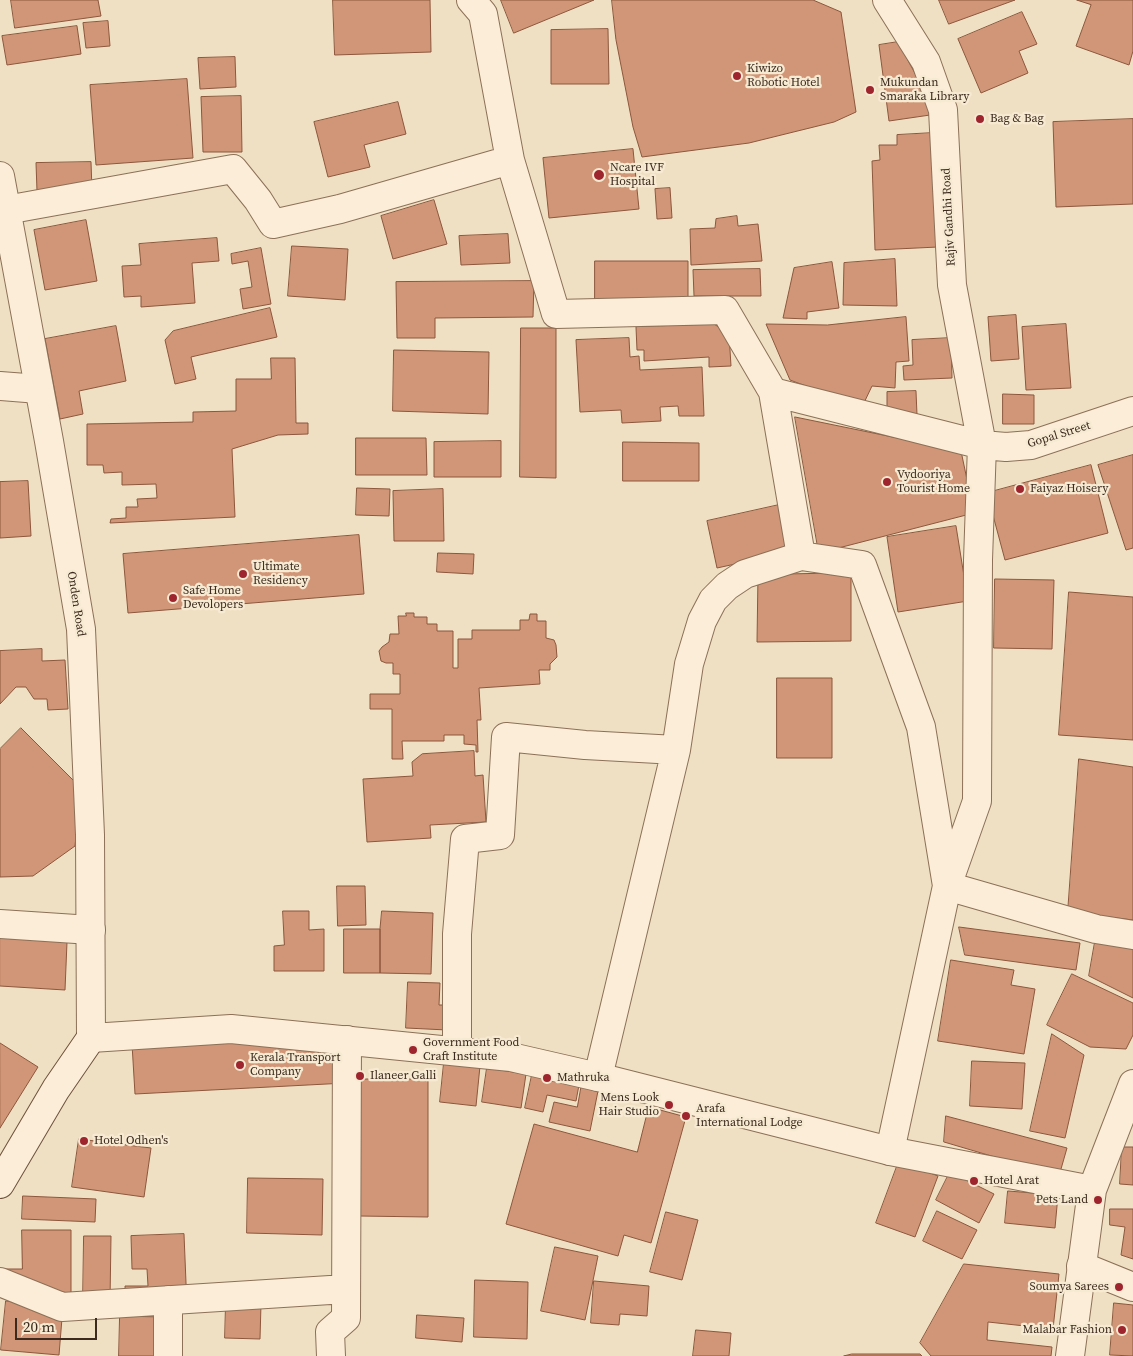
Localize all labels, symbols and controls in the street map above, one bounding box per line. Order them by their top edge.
place label: Kiwizo Robotic Hotel [747,62,820,90]
marker: Kiwizo Robotic Hotel [731,70,743,82]
place label: Mukundan Smaraka Library [880,76,970,104]
marker: Mukundan Smaraka Library [864,84,876,96]
place label: Bag & Bag [990,112,1044,126]
marker: Bag & Bag [974,113,986,125]
place label: Ncare IVF Hospital [610,161,664,189]
street label: Rajiv Gandhi Road [939,167,959,267]
marker: Ncare IVF Hospital [592,168,606,182]
street label: Gopal Street [1026,419,1092,451]
place label: Vydooriya Tourist Home [897,468,970,496]
marker: Vydooriya Tourist Home [881,476,893,488]
place label: Faiyaz Hoisery [1030,482,1108,496]
marker: Faiyaz Hoisery [1014,483,1026,495]
place label: Ultimate Residency [253,560,308,588]
marker: Ultimate Residency [237,568,249,580]
street label: Onden Road [64,570,88,638]
place label: Safe Home Devolopers [183,584,243,612]
marker: Safe Home Devolopers [167,592,179,604]
place label: Government Food Craft Institute [423,1036,519,1064]
marker: Government Food Craft Institute [407,1044,419,1056]
place label: Kerala Transport Company [250,1051,340,1079]
marker: Kerala Transport Company [234,1059,246,1071]
place label: Ilaneer Galli [370,1069,436,1083]
marker: Ilaneer Galli [354,1070,366,1082]
place label: Mathruka [557,1071,610,1085]
marker: Mathruka [541,1072,553,1084]
place label: Mens Look Hair Studio [598,1091,659,1119]
marker: Mens Look Hair Studio [663,1099,675,1111]
place label: Arafa International Lodge [696,1102,803,1130]
marker: Arafa International Lodge [680,1110,692,1122]
place label: Hotel Odhen's [94,1134,168,1148]
marker: Hotel Odhen's [78,1135,90,1147]
place label: Hotel Arat [984,1174,1039,1188]
marker: Hotel Arat [968,1175,980,1187]
place label: Pets Land [1036,1193,1088,1207]
marker: Pets Land [1092,1194,1104,1206]
place label: Soumya Sarees [1029,1280,1109,1294]
marker: Soumya Sarees [1113,1281,1125,1293]
scale bar [18,1308,100,1340]
text: 20 m [23,1316,55,1337]
place label: Malabar Fashion [1023,1323,1112,1337]
marker: Malabar Fashion [1116,1324,1128,1336]

